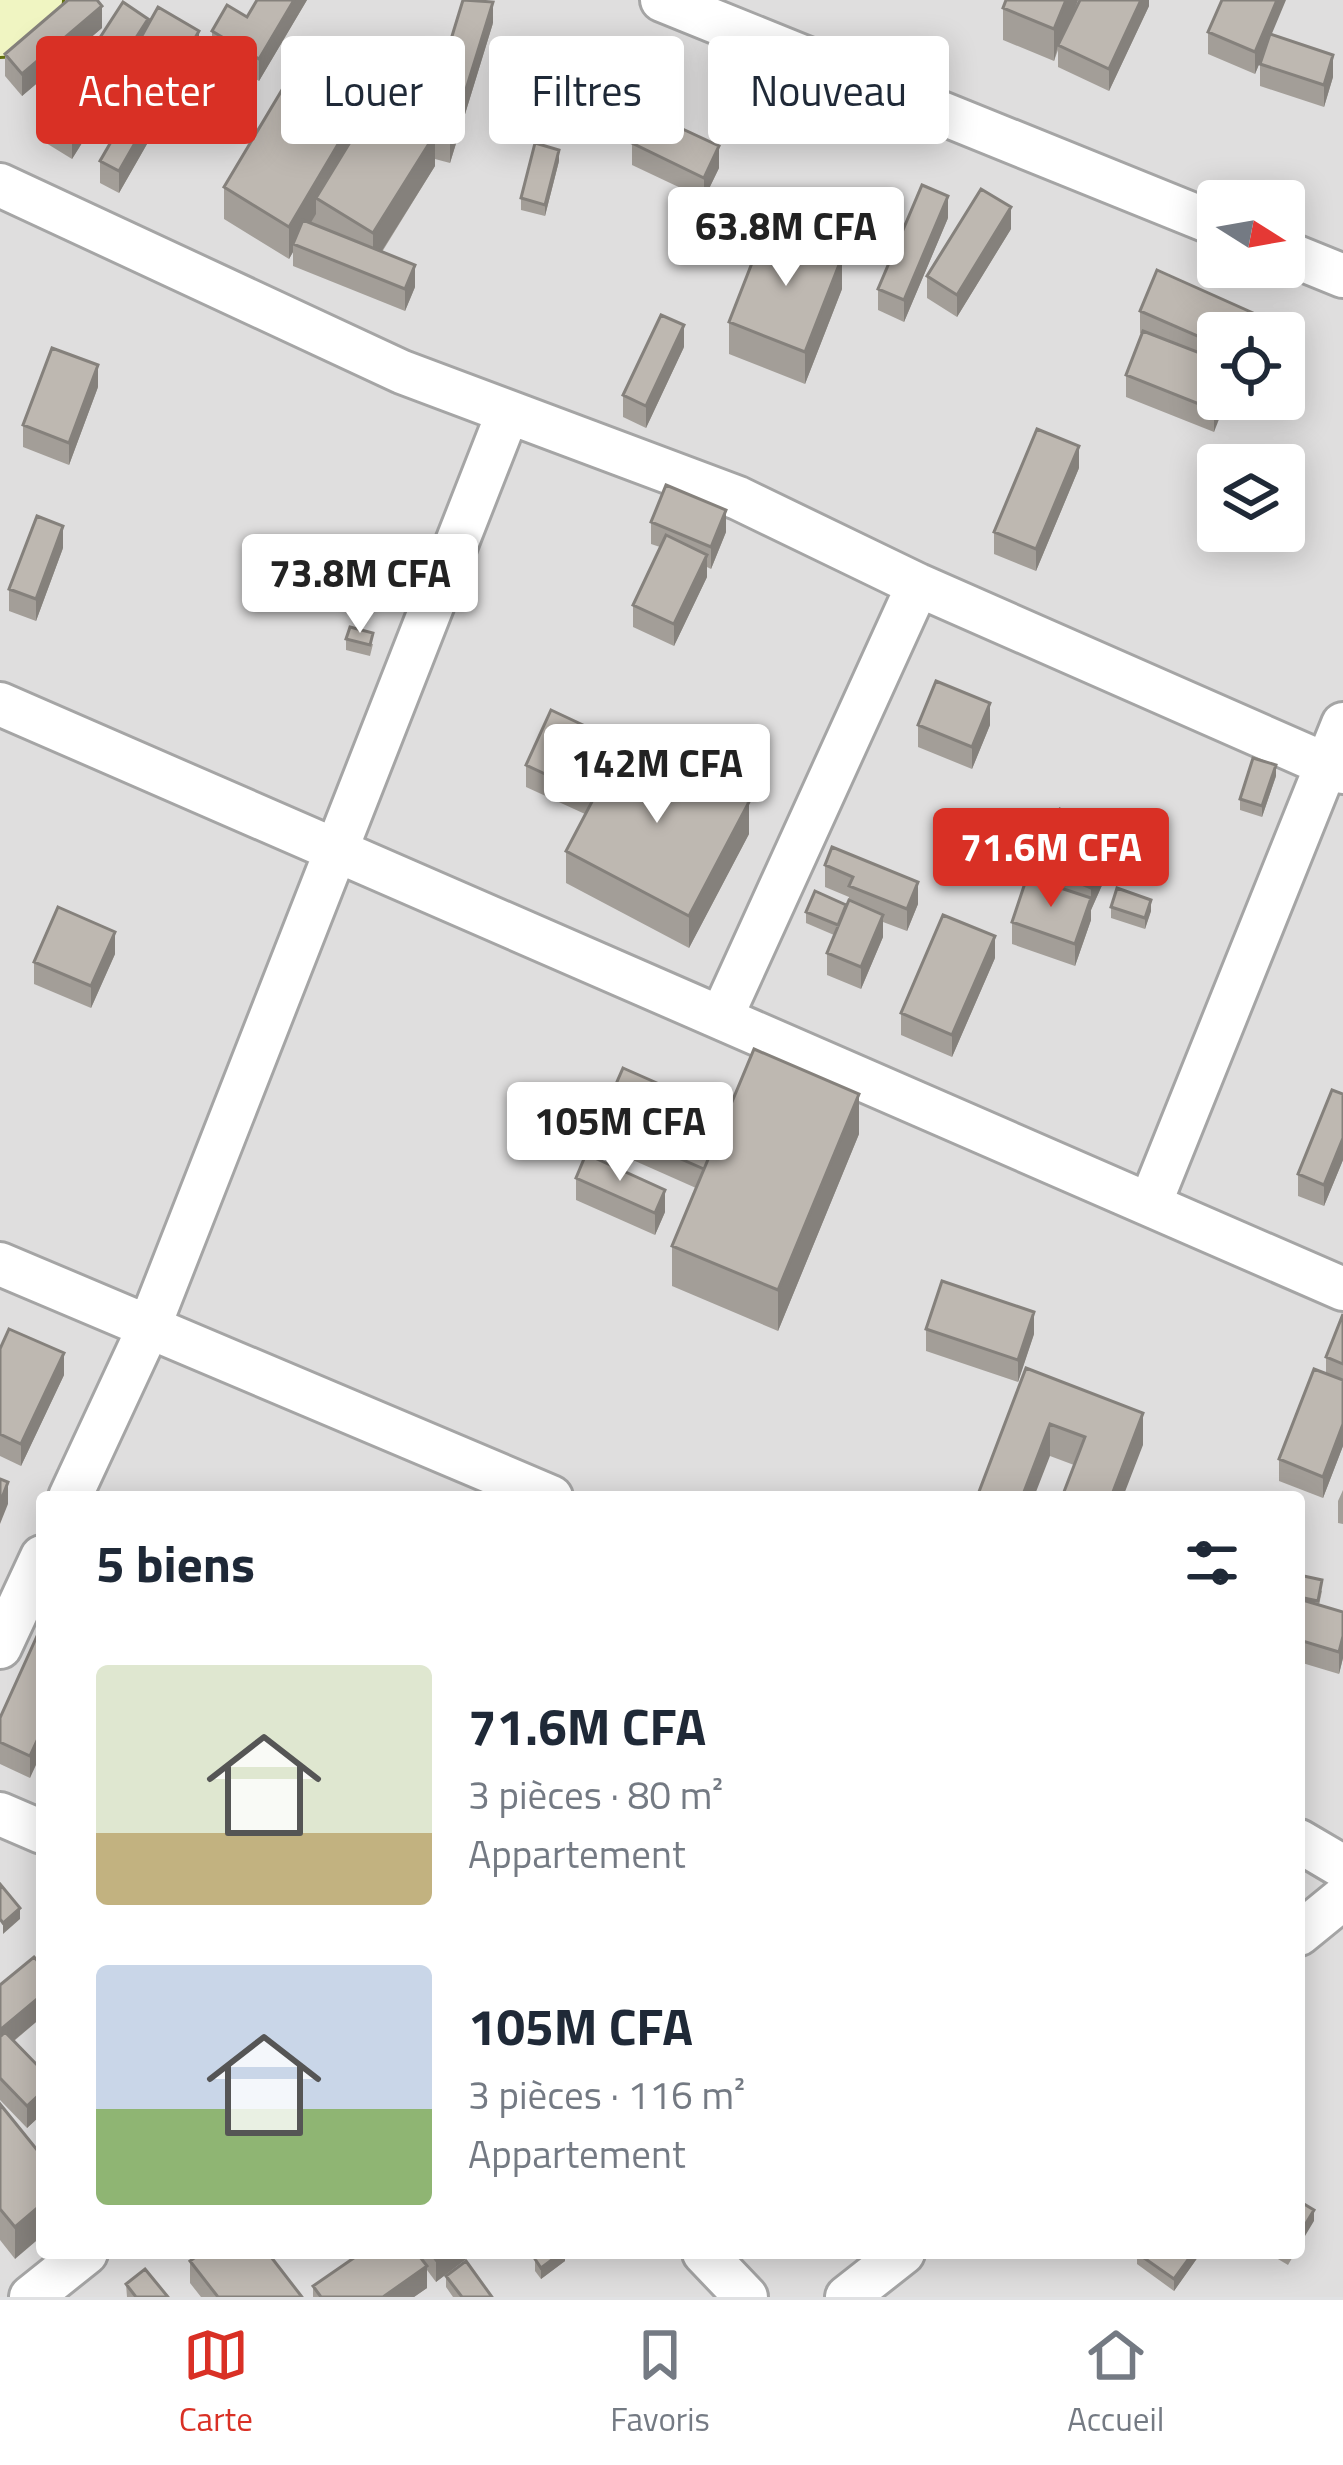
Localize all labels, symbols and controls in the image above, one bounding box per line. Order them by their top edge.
chip: Acheter [36,36,257,144]
chip: Louer [281,36,465,144]
chip: Filtres [489,36,684,144]
chip: Nouveau [708,36,949,144]
north arrow [1197,180,1305,288]
map controls [1197,180,1305,552]
pin: 63.8M CFA [649,187,923,289]
text: 63.8M CFA [695,196,877,255]
button: locate [1197,312,1305,420]
button: layers [1197,444,1305,552]
pin: 73.8M CFA [223,534,497,636]
text: 73.8M CFA [269,543,451,602]
pin: 142M CFA [533,724,781,826]
text: 142M CFA [571,733,743,792]
pin: 71.6M CFA [914,808,1188,910]
text: 71.6M CFA [960,817,1142,876]
pin: 105M CFA [496,1082,744,1184]
text: 105M CFA [534,1091,706,1150]
text: 5 biens [96,1524,255,1602]
icon: filters [1179,1530,1245,1596]
text: 71.6M CFA [468,1687,706,1765]
icon: home [192,1713,336,1857]
text: 3 pièces · 80 m² [468,1765,723,1824]
text: Appartement [468,1824,686,1883]
text: 105M CFA [468,1987,693,2065]
icon: home [192,2013,336,2157]
text: 3 pièces · 116 m² [468,2065,745,2124]
text: Appartement [468,2124,686,2183]
tab: Carte [179,2322,253,2444]
tab: Favoris [610,2322,710,2444]
tab: Accueil [1067,2322,1164,2444]

